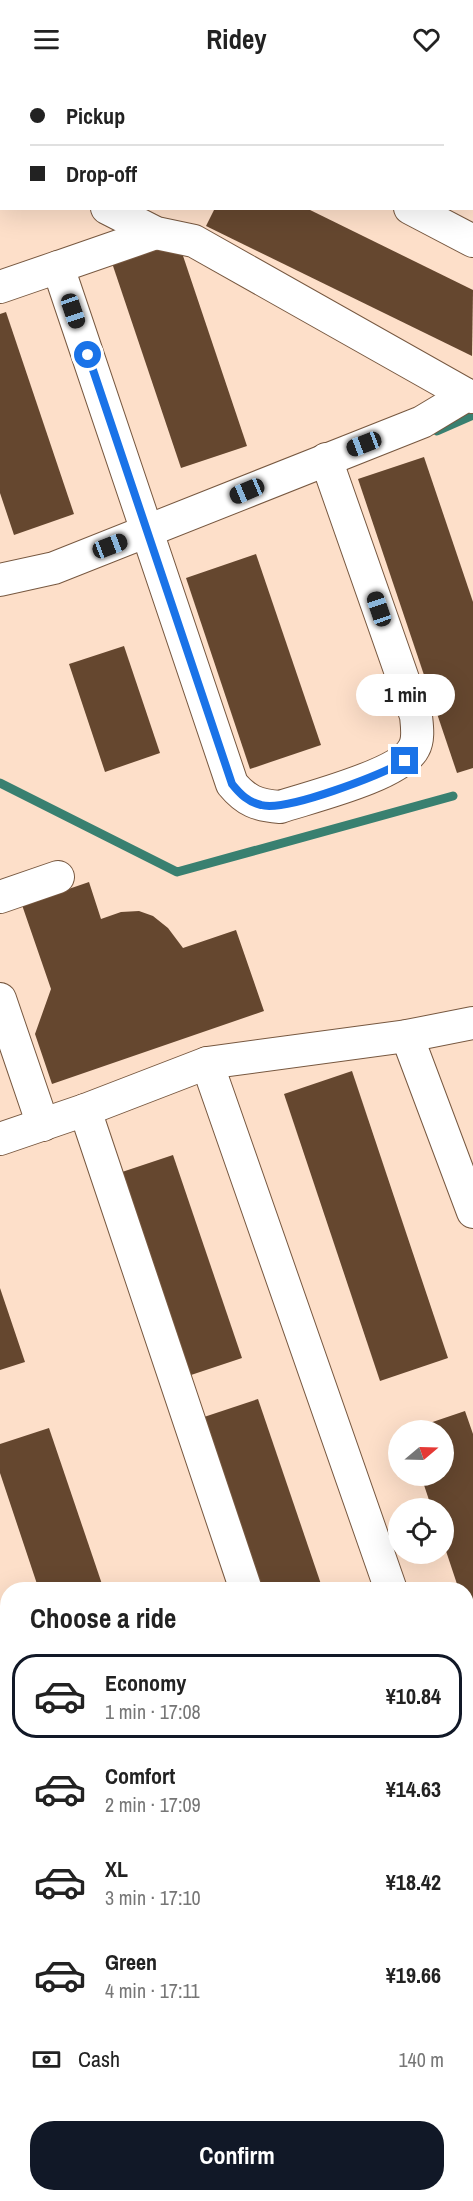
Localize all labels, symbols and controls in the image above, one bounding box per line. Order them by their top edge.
text: Ridey [206,21,267,57]
icon: menu [30,23,63,56]
icon: heart [410,23,443,56]
text: Pickup [66,101,125,131]
text: Drop-off [66,159,137,189]
car [59,291,87,331]
route start [74,341,101,368]
car [344,429,384,459]
car [227,476,267,506]
car [90,531,130,561]
car [365,589,393,629]
callout: 1 min [356,674,454,716]
text: 1 min [384,681,427,708]
route end [391,747,418,774]
north arrow [388,1420,454,1486]
map controls [388,1420,454,1564]
button: locate [388,1498,454,1564]
text: Choose a ride [30,1600,176,1636]
text: Economy [105,1668,186,1698]
icon: car [33,1669,87,1723]
text: ¥10.84 [386,1681,441,1711]
text: 1 min · 17:08 [105,1698,201,1725]
text: Comfort [105,1761,175,1791]
icon: car [33,1762,87,1816]
text: ¥14.63 [386,1774,441,1804]
text: 2 min · 17:09 [105,1791,201,1818]
text: XL [105,1854,128,1884]
icon: car [33,1855,87,1909]
text: ¥18.42 [386,1867,441,1897]
text: 3 min · 17:10 [105,1884,201,1911]
text: Green [105,1947,157,1977]
icon: car [33,1948,87,2002]
text: ¥19.66 [386,1960,441,1990]
text: 4 min · 17:11 [105,1977,200,2004]
icon: cash [30,2043,63,2076]
text: Cash [78,2044,120,2074]
text: 140 m [398,2046,444,2073]
button: Confirm [30,2121,444,2190]

